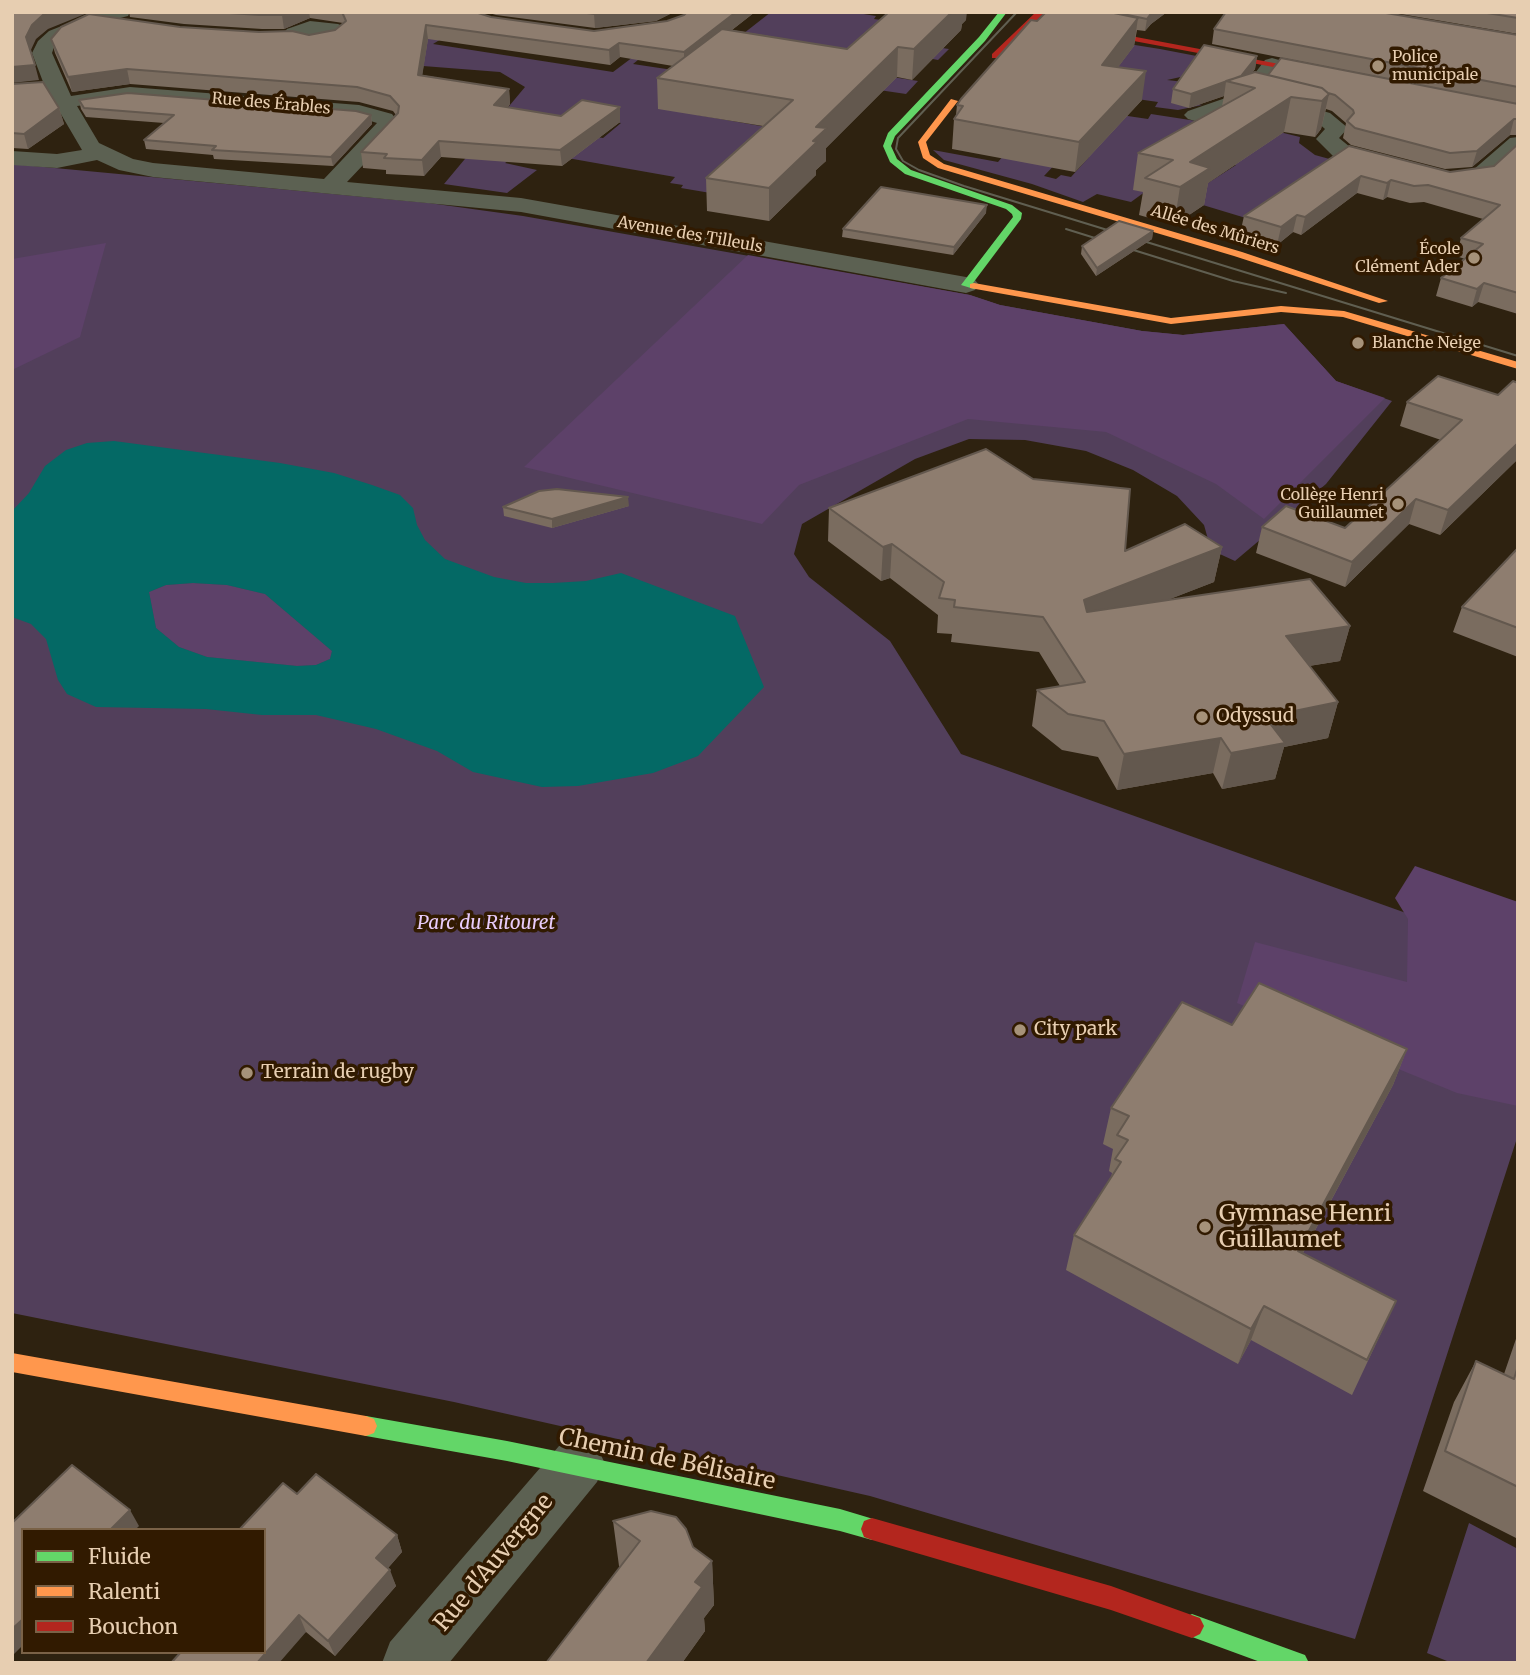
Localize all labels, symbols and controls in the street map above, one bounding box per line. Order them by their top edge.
place label: Police municipale [1392,47,1478,85]
marker: Police municipale [1370,58,1386,74]
street label: Rue des Érables [211,89,331,119]
street label: Allée des Mûriers [1149,201,1281,259]
street label: Avenue des Tilleuls [616,213,764,257]
place label: École Clément Ader [1355,239,1460,277]
marker: École Clément Ader [1466,250,1482,266]
place label: Blanche Neige [1372,333,1481,353]
marker: Blanche Neige [1350,335,1366,351]
place label: Collège Henri Guillaumet [1281,485,1384,523]
marker: Collège Henri Guillaumet [1390,496,1406,512]
place label: Odyssud [1216,706,1294,728]
marker: Odyssud [1194,709,1210,725]
park label: Parc du Ritouret [417,913,555,935]
place label: City park [1034,1019,1117,1041]
marker: City park [1012,1022,1028,1038]
place label: Terrain de rugby [261,1062,414,1084]
marker: Terrain de rugby [239,1065,255,1081]
place label: Gymnase Henri Guillaumet [1219,1200,1391,1254]
marker: Gymnase Henri Guillaumet [1197,1219,1213,1235]
street label: Chemin de Bélisaire [556,1424,778,1496]
street label: Rue d'Auvergne [429,1489,559,1637]
legend [21,1528,266,1654]
text: Fluide [88,1543,151,1570]
text: Ralenti [88,1578,160,1605]
text: Bouchon [88,1613,178,1640]

